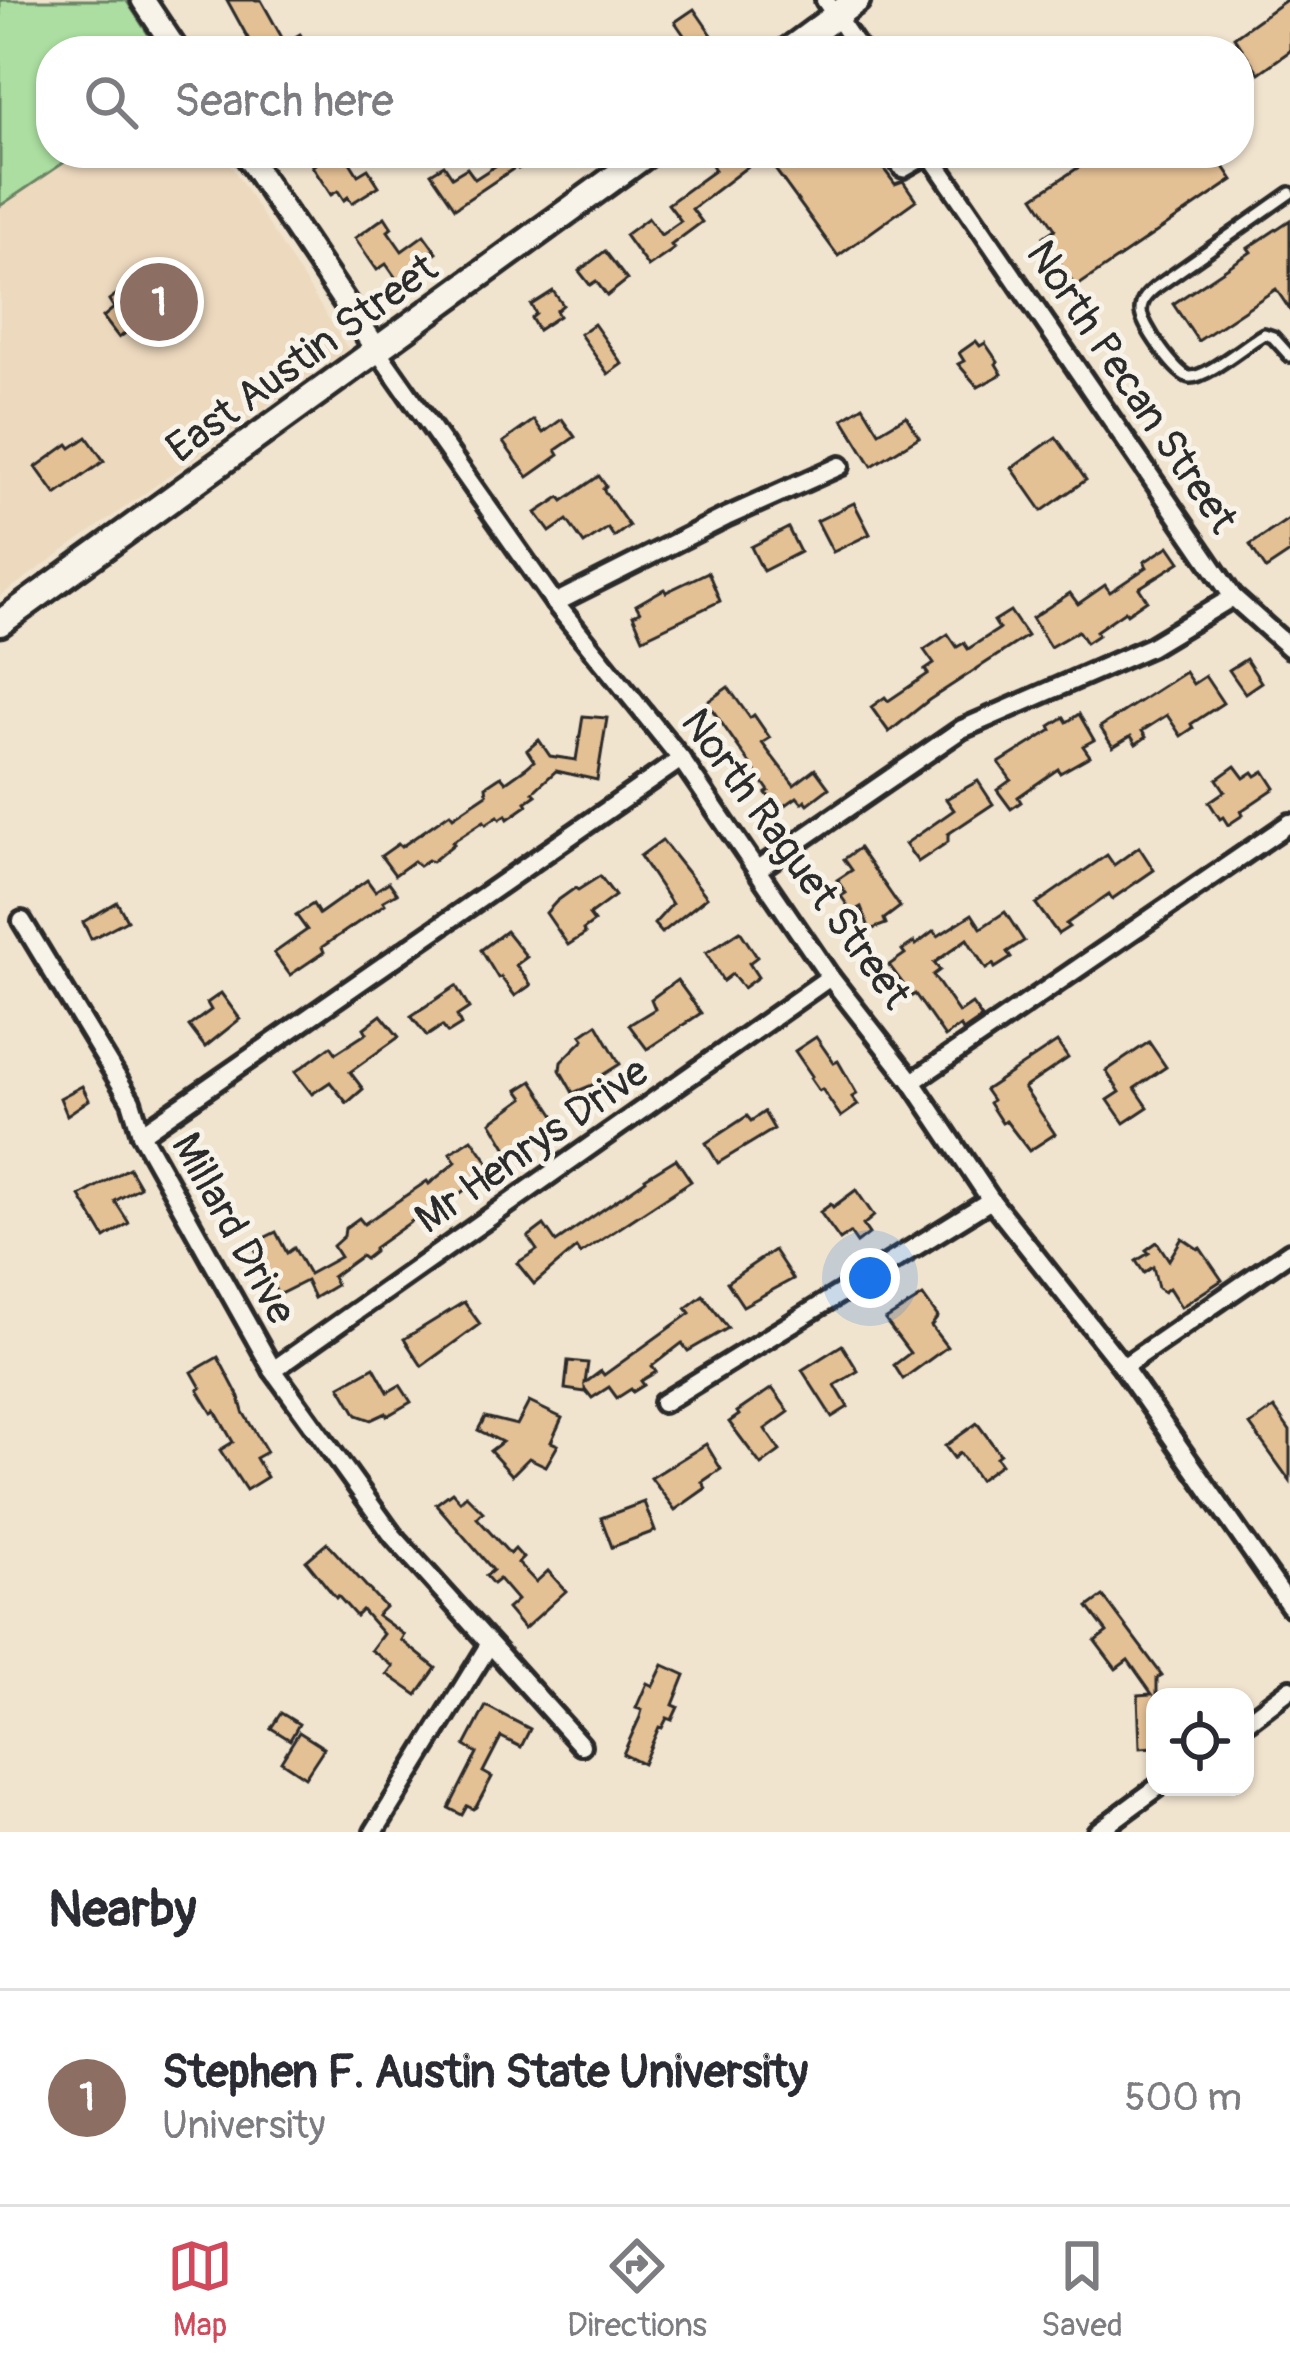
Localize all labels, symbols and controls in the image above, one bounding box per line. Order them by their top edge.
search box [36,36,1254,168]
icon: search [78,69,144,135]
text: Search here [174,74,394,130]
street label: North Pecan Street [1014,231,1249,543]
street label: East Austin Street [156,243,448,474]
pin: 1 [120,257,198,347]
street label: North Raguet Street [669,699,922,1020]
street label: Mr Henrys Drive [405,1046,659,1245]
street label: Millard Drive [159,1124,307,1334]
your location [840,1248,900,1308]
map controls [1146,1688,1254,1796]
button: locate [1146,1688,1254,1796]
text: Nearby [48,1878,196,1942]
text: Stephen F. Austin State University [162,2045,808,2101]
text: 1 [79,2073,95,2122]
text: 500 m [1124,2073,1242,2122]
text: University [162,2101,325,2150]
tab: Map [167,2233,233,2346]
tab: Directions [567,2233,707,2346]
tab: Saved [1041,2233,1123,2346]

